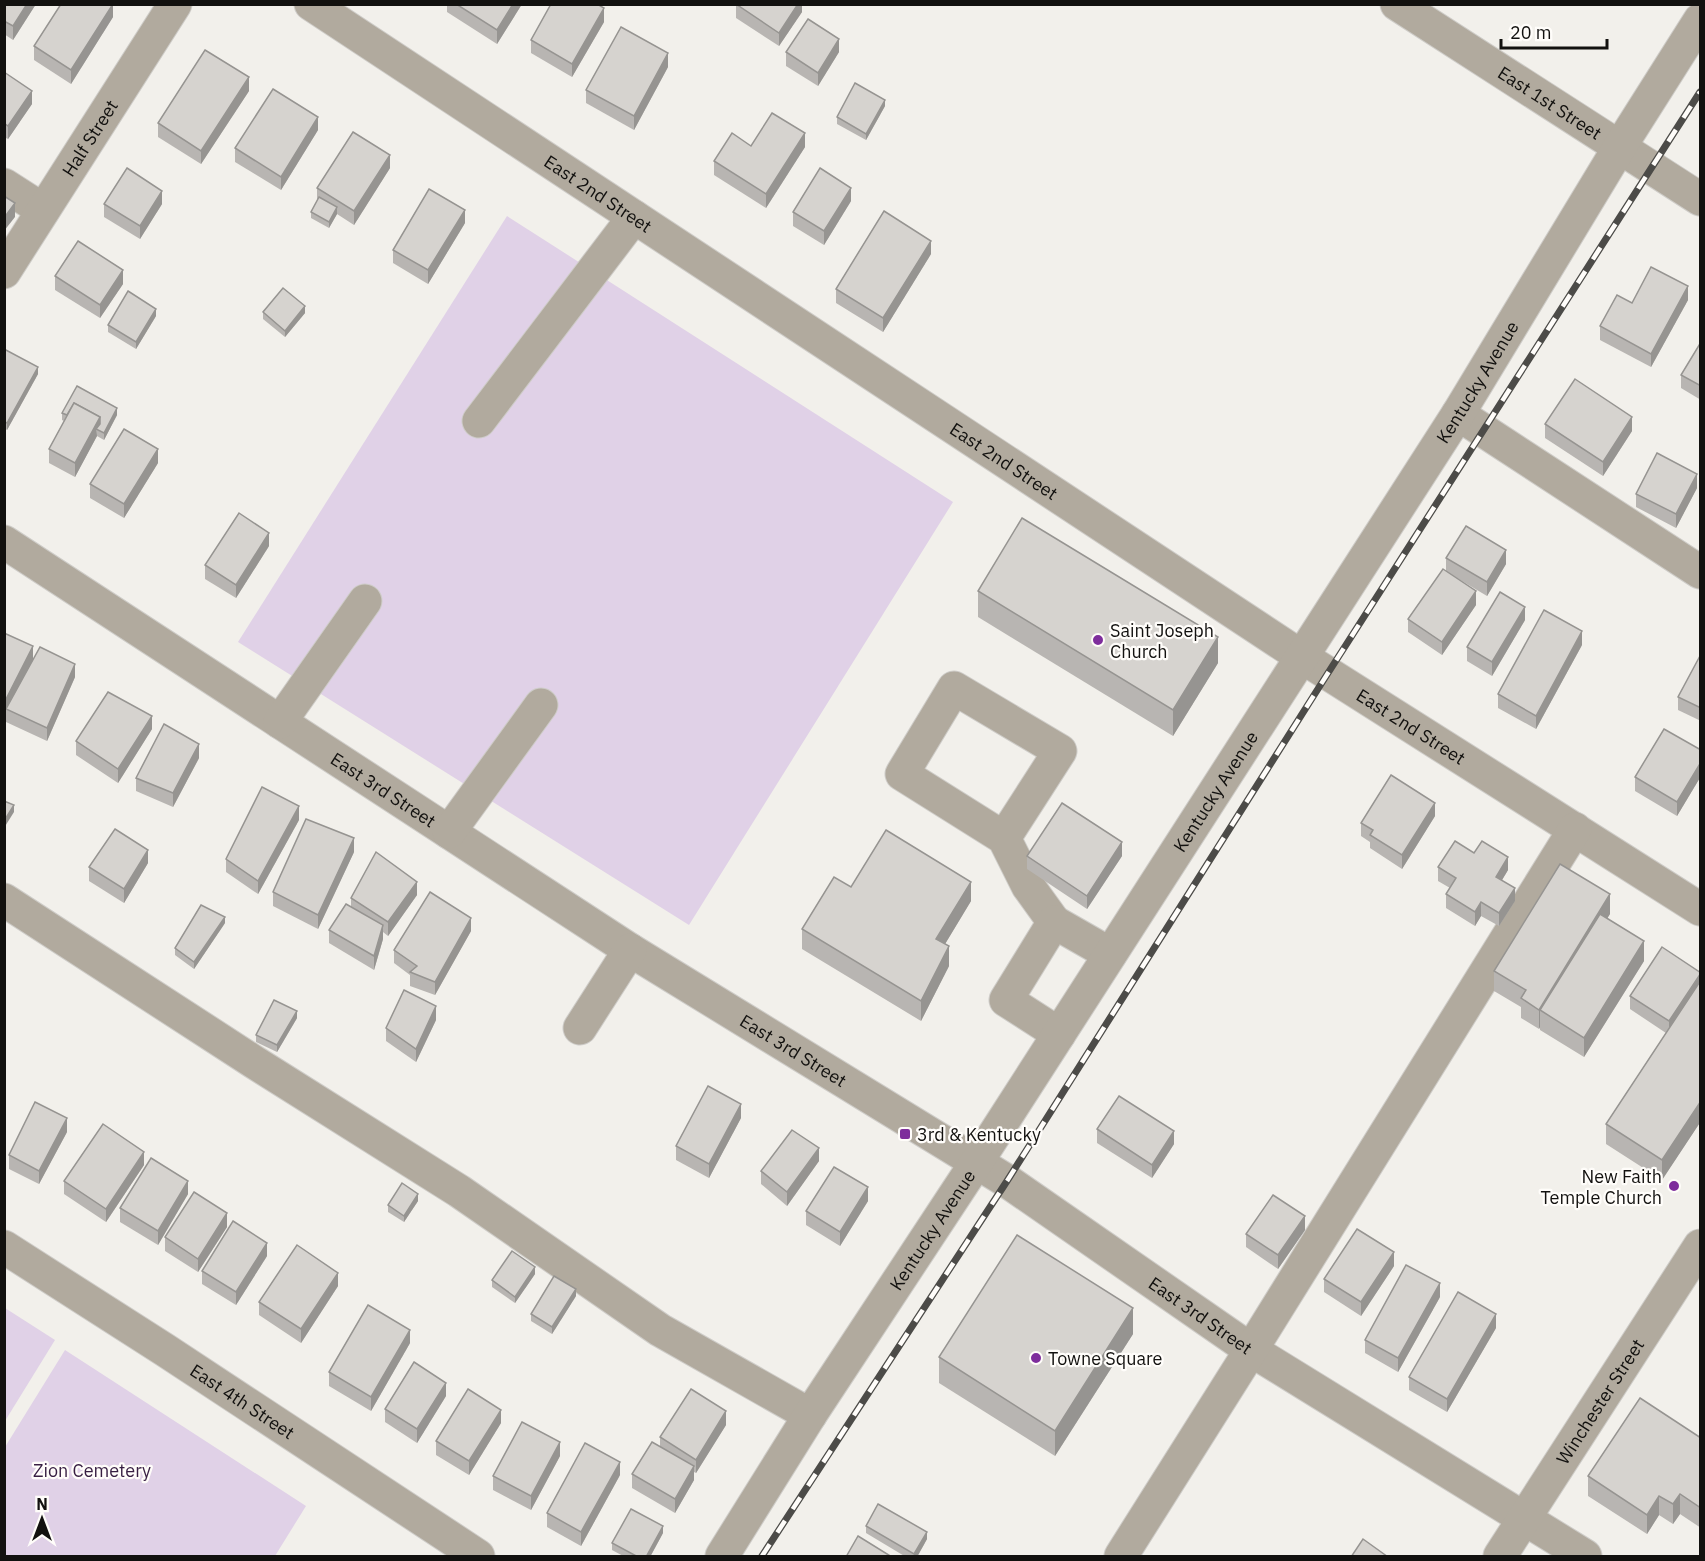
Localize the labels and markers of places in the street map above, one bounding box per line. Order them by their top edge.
place label: Saint Joseph Church [1110,619,1214,663]
marker: Saint Joseph Church [1091,633,1105,647]
place label: 3rd & Kentucky [917,1123,1041,1146]
marker: 3rd & Kentucky [898,1127,912,1141]
place label: New Faith Temple Church [1540,1165,1662,1209]
marker: New Faith Temple Church [1667,1179,1681,1193]
place label: Towne Square [1048,1347,1163,1370]
marker: Towne Square [1029,1351,1043,1365]

